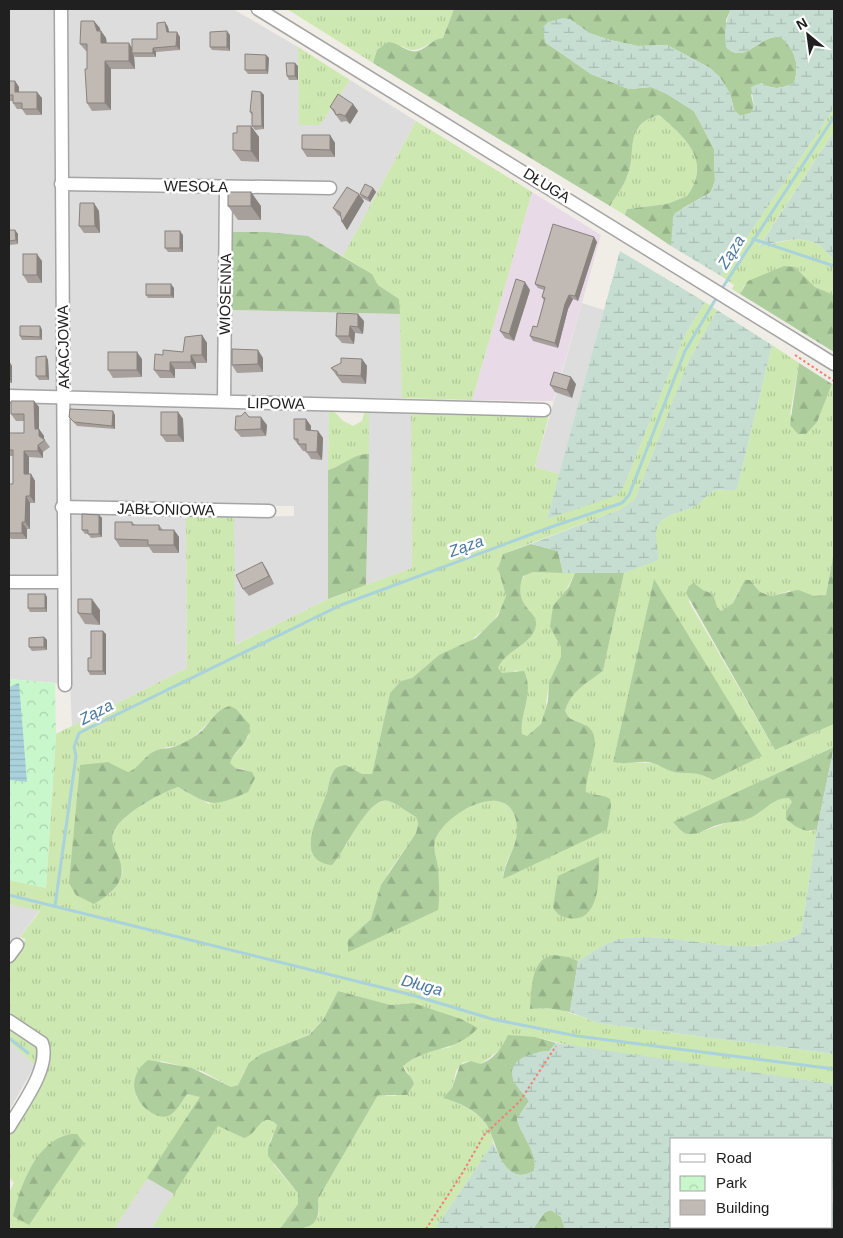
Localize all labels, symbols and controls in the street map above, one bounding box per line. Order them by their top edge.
north arrow [783,10,833,60]
text: N [793,14,810,33]
street label: DŁUGA [521,164,573,206]
street label: WESOŁA [164,177,228,195]
water label: Ząza [714,232,748,272]
street label: WIOSENNA [216,253,234,335]
street label: AKACJOWA [54,305,72,389]
street label: LIPOWA [247,394,305,412]
street label: JABŁONIOWA [117,500,215,518]
water label: Ząza [445,532,486,560]
water label: Ząza [75,696,116,728]
water label: Długa [400,971,444,999]
legend [670,1138,833,1228]
text: Road [716,1149,752,1166]
text: Park [716,1174,747,1191]
text: Building [716,1199,769,1216]

